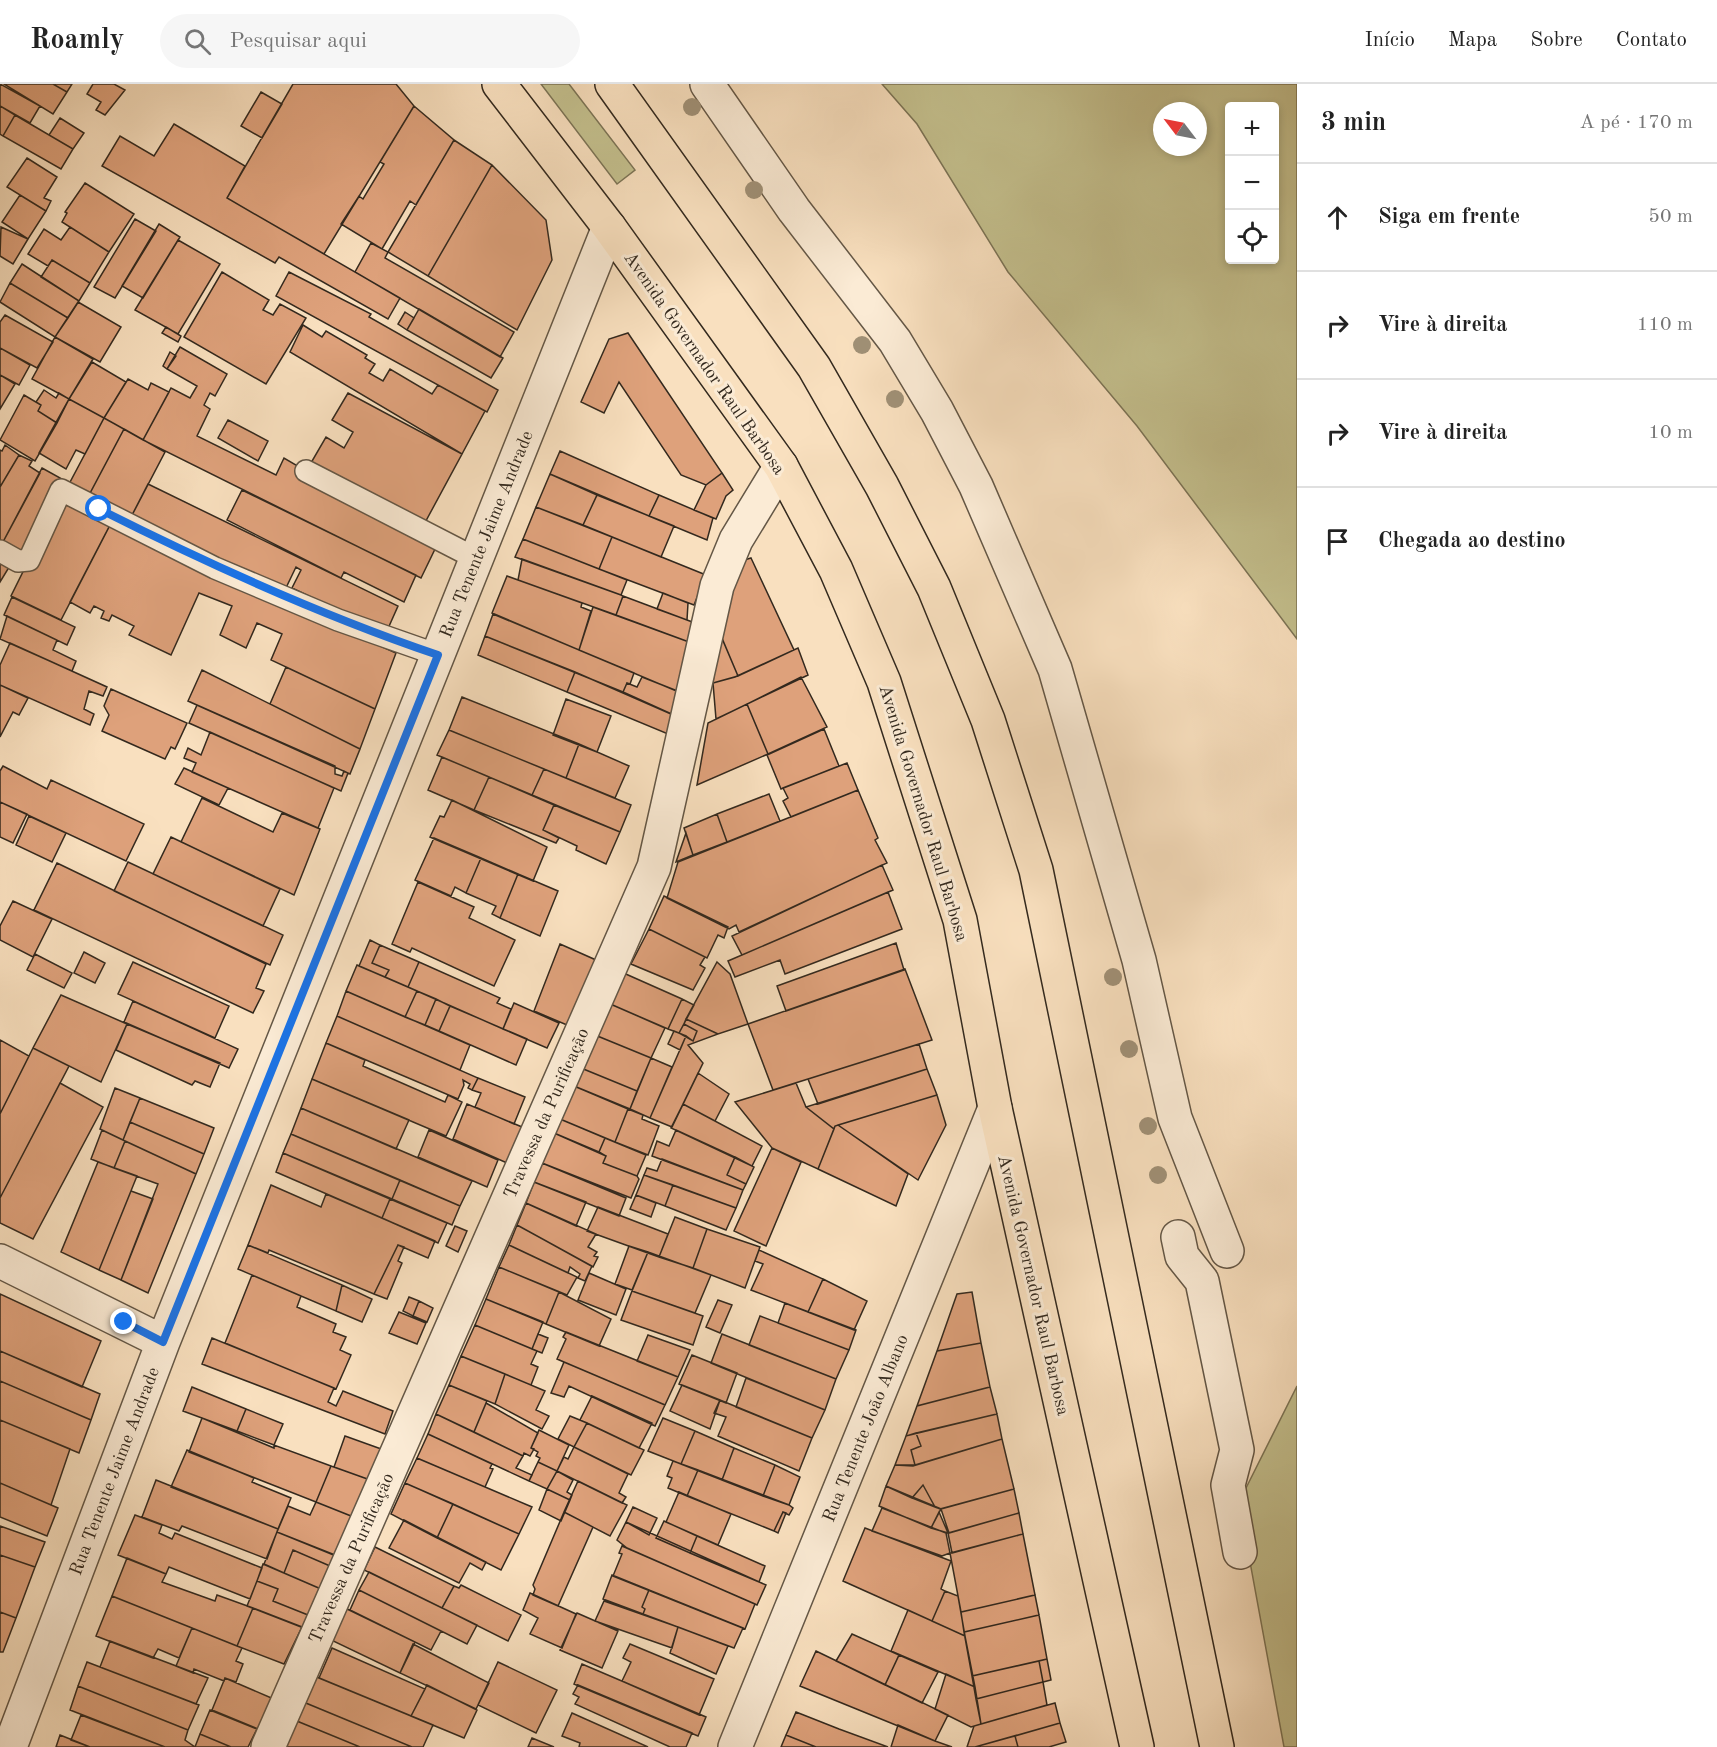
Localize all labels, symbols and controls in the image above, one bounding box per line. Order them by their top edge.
search box [160,14,580,68]
icon: search [181,25,214,58]
text: Roamly [30,27,124,55]
text: Pesquisar aqui [229,30,367,52]
text: Início [1364,30,1415,51]
text: Mapa [1448,30,1497,51]
text: Sobre [1530,30,1583,51]
text: Contato [1616,30,1687,51]
north arrow [1153,102,1207,156]
map controls [1225,102,1279,264]
button: + [1225,102,1279,156]
text: 3 min [1321,110,1386,136]
text: A pé · 170 m [1579,113,1693,133]
button: − [1225,156,1279,210]
icon: ahead [1321,201,1354,234]
text: Siga em frente [1378,206,1520,228]
text: 50 m [1648,207,1693,227]
button: locate [1225,210,1279,264]
street label: Avenida Governador Raul Barbosa [620,249,788,478]
icon: right [1321,309,1354,342]
text: Vire à direita [1378,314,1508,336]
text: 110 m [1637,315,1693,335]
icon: right [1321,417,1354,450]
text: Vire à direita [1378,422,1508,444]
text: 10 m [1648,423,1693,443]
street label: Rua Tenente Jaime Andrade [437,428,537,640]
route start [85,495,111,521]
icon: arrive [1321,525,1354,558]
text: Chegada ao destino [1378,530,1566,552]
street label: Avenida Governador Raul Barbosa [875,683,971,944]
street label: Travessa da Purificação [501,1025,593,1201]
street label: Avenida Governador Raul Barbosa [994,1153,1072,1417]
route end [110,1308,136,1334]
street label: Rua Tenente João Albano [820,1332,912,1525]
street label: Rua Tenente Jaime Andrade [67,1365,163,1578]
street label: Travessa da Purificação [306,1470,398,1646]

